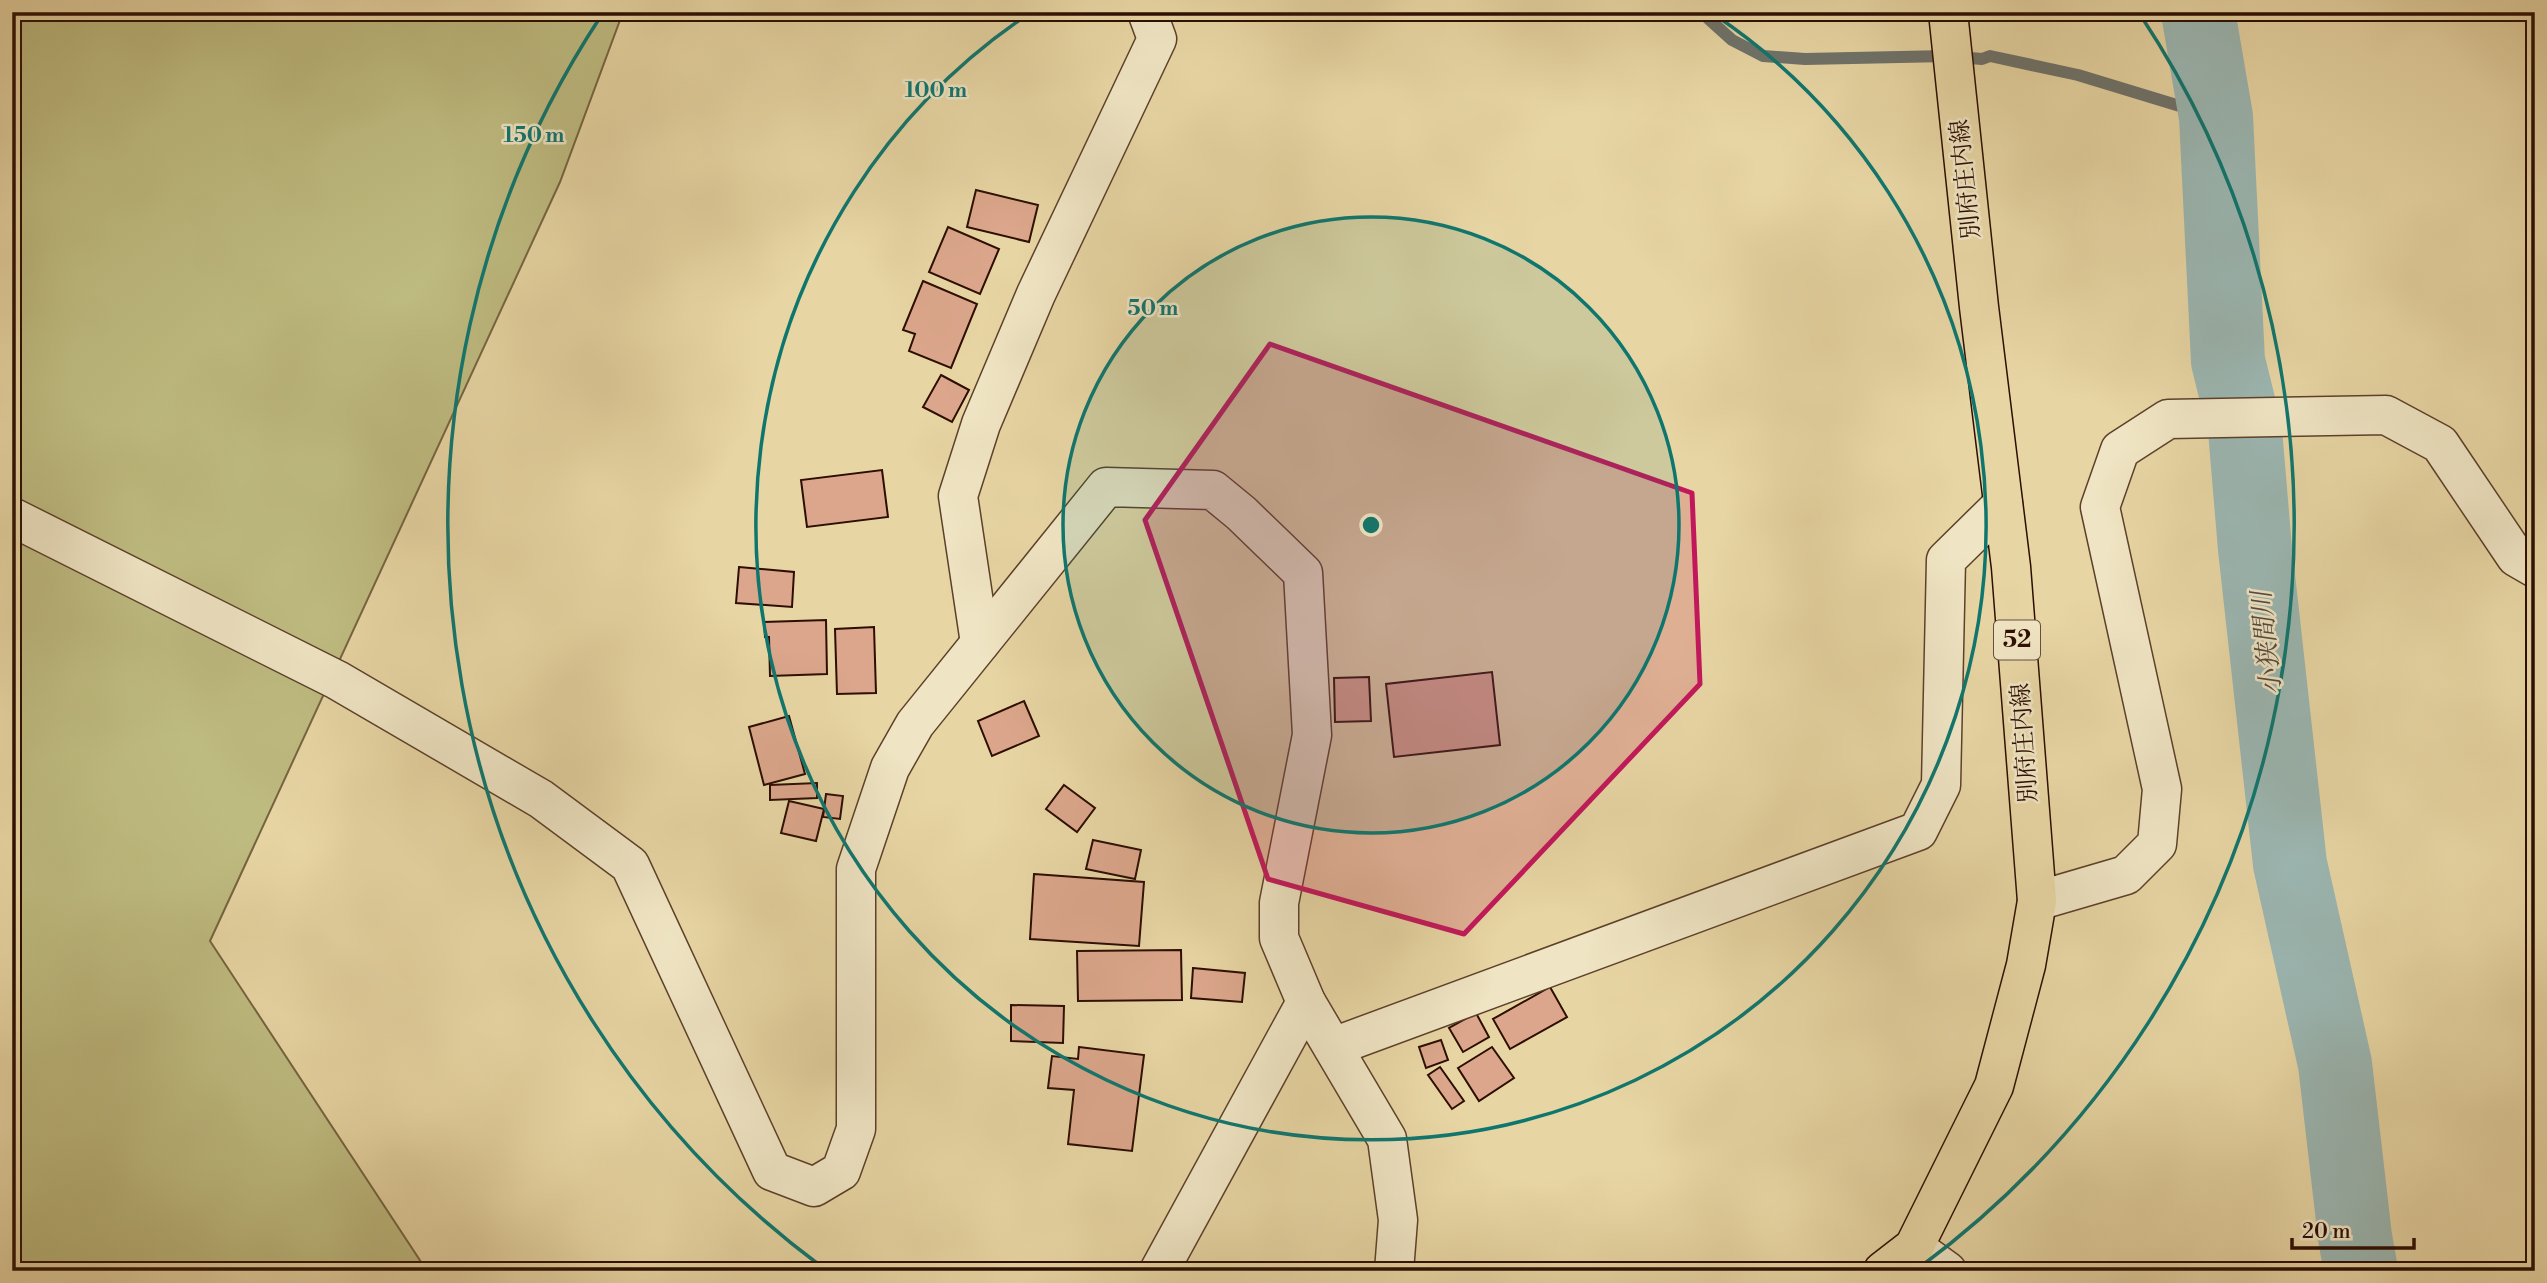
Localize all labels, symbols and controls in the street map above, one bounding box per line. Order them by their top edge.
text: 100 m [905,78,967,104]
street label: 別府庄内線 [1945,118,1987,240]
text: 150 m [504,123,564,149]
text: 50 m [1128,296,1178,322]
centre of rings [1359,513,1383,537]
water label: 小狭間川 [2245,587,2288,696]
road number: 52 [1994,620,2040,660]
street label: 別府庄内線 [2006,682,2044,804]
scale bar [2292,1206,2414,1250]
text: 20 m [2302,1219,2351,1245]

